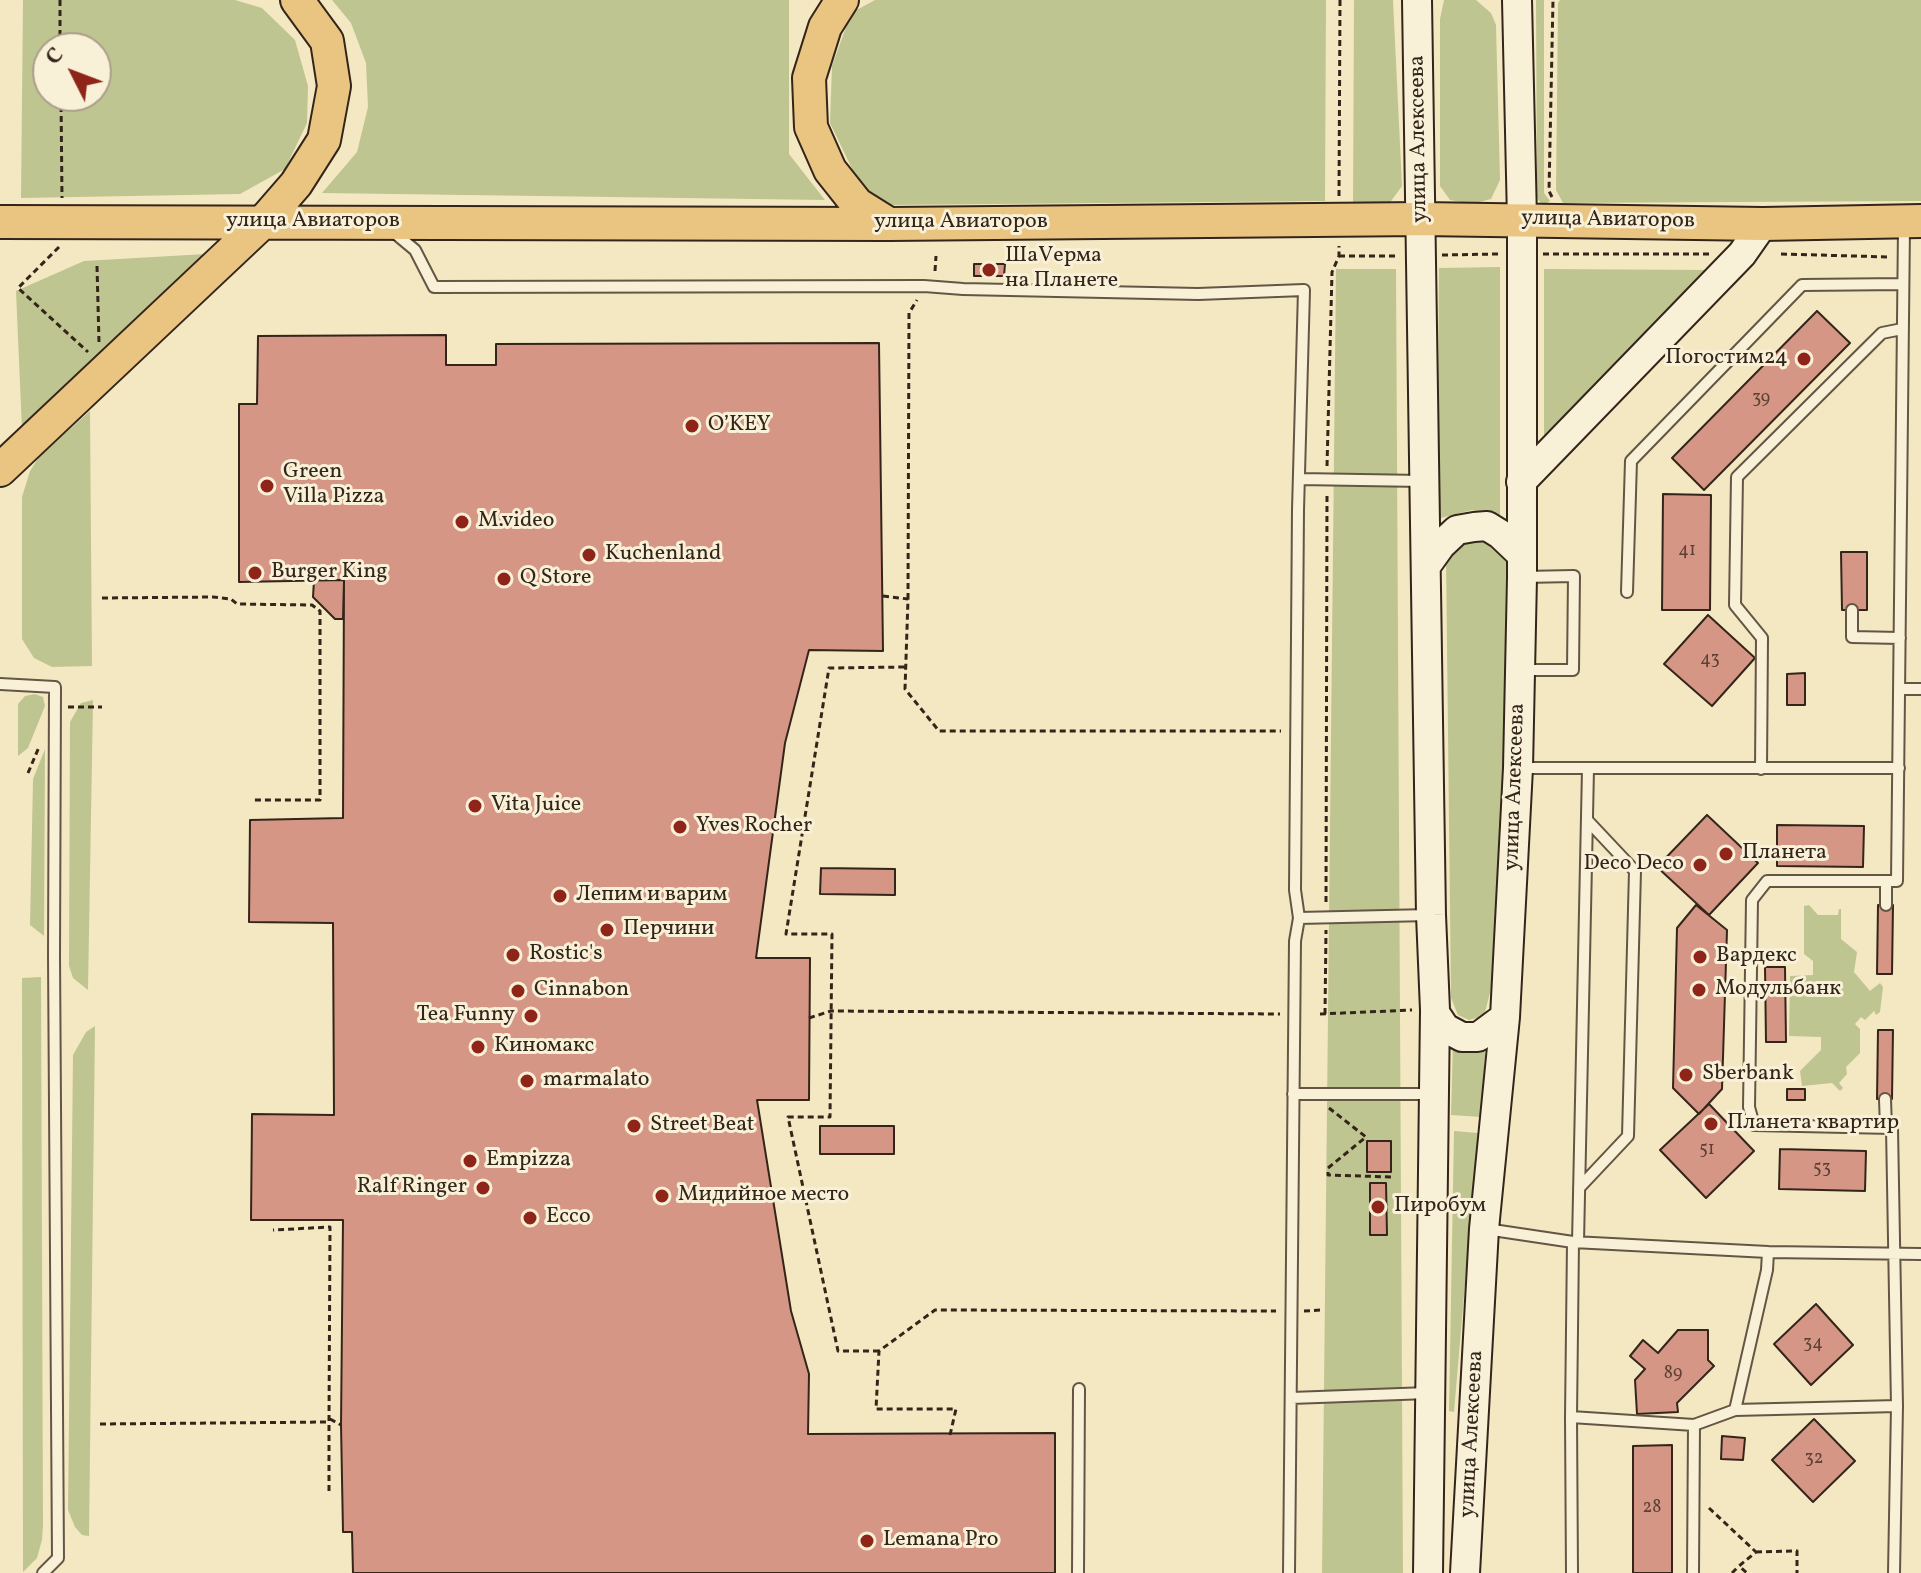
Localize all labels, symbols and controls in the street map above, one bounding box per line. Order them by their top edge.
north arrow [32,32,112,112]
text: С [39,41,72,73]
street label: улица Алексеева [1405,55,1435,223]
street label: улица Авиаторов [1521,206,1695,236]
street label: улица Авиаторов [226,209,400,235]
street label: улица Авиаторов [874,210,1048,236]
place label: ШаVерма на Планете [1005,244,1118,296]
marker: ШаVерма на Планете [980,261,998,279]
place label: Погостим24 [1665,346,1788,372]
marker: Погостим24 [1795,350,1813,368]
house number: 39 [1752,389,1770,411]
place label: O’KEY [708,413,771,439]
marker: O’KEY [683,417,701,435]
place label: Green Villa Pizza [283,460,385,512]
marker: Green Villa Pizza [258,477,276,495]
place label: M.video [478,509,554,535]
marker: M.video [453,513,471,531]
house number: 41 [1678,541,1696,563]
place label: Kuchenland [605,542,721,568]
marker: Kuchenland [580,546,598,564]
place label: Burger King [271,560,388,586]
marker: Burger King [246,564,264,582]
place label: Q Store [520,566,591,592]
marker: Q Store [495,570,513,588]
house number: 43 [1700,650,1720,672]
street label: улица Алексеева [1500,703,1532,871]
place label: Vita Juice [491,793,581,819]
marker: Vita Juice [466,797,484,815]
place label: Yves Rocher [696,814,812,840]
marker: Yves Rocher [671,818,689,836]
place label: Планета [1742,841,1827,867]
marker: Планета [1717,845,1735,863]
place label: Deco Deco [1584,852,1684,878]
marker: Deco Deco [1691,856,1709,874]
place label: Лепим и варим [576,883,727,909]
marker: Лепим и варим [551,887,569,905]
place label: Перчини [623,917,714,943]
marker: Перчини [598,921,616,939]
place label: Rostic's [529,942,603,968]
place label: Вардекс [1716,944,1797,970]
marker: Rostic's [504,946,522,964]
marker: Вардекс [1691,948,1709,966]
place label: Модульбанк [1715,977,1841,1003]
place label: Cinnabon [534,978,629,1004]
marker: Модульбанк [1690,981,1708,999]
marker: Cinnabon [509,982,527,1000]
place label: Tea Funny [417,1003,515,1029]
marker: Tea Funny [522,1007,540,1025]
place label: Киномакс [494,1034,594,1060]
marker: Киномакс [469,1038,487,1056]
place label: Sberbank [1702,1062,1794,1088]
marker: Sberbank [1677,1066,1695,1084]
place label: marmalato [543,1068,649,1094]
marker: marmalato [518,1072,536,1090]
place label: Планета квартир [1727,1111,1899,1137]
place label: Street Beat [650,1113,755,1139]
marker: Планета квартир [1702,1115,1720,1133]
marker: Street Beat [625,1117,643,1135]
house number: 51 [1699,1140,1715,1162]
place label: Empizza [486,1148,571,1174]
marker: Empizza [461,1152,479,1170]
house number: 53 [1813,1159,1831,1181]
place label: Ralf Ringer [357,1175,467,1201]
marker: Ralf Ringer [474,1179,492,1197]
place label: Мидийное место [678,1183,849,1209]
marker: Мидийное место [653,1187,671,1205]
place label: Пиробум [1394,1194,1486,1220]
marker: Пиробум [1369,1198,1387,1216]
place label: Ecco [546,1205,591,1231]
marker: Ecco [521,1209,539,1227]
house number: 34 [1803,1334,1823,1356]
street label: улица Алексеева [1455,1350,1491,1518]
house number: 89 [1664,1364,1682,1386]
house number: 32 [1805,1449,1823,1471]
house number: 28 [1643,1498,1661,1520]
place label: Lemana Pro [883,1528,998,1554]
marker: Lemana Pro [858,1532,876,1550]

